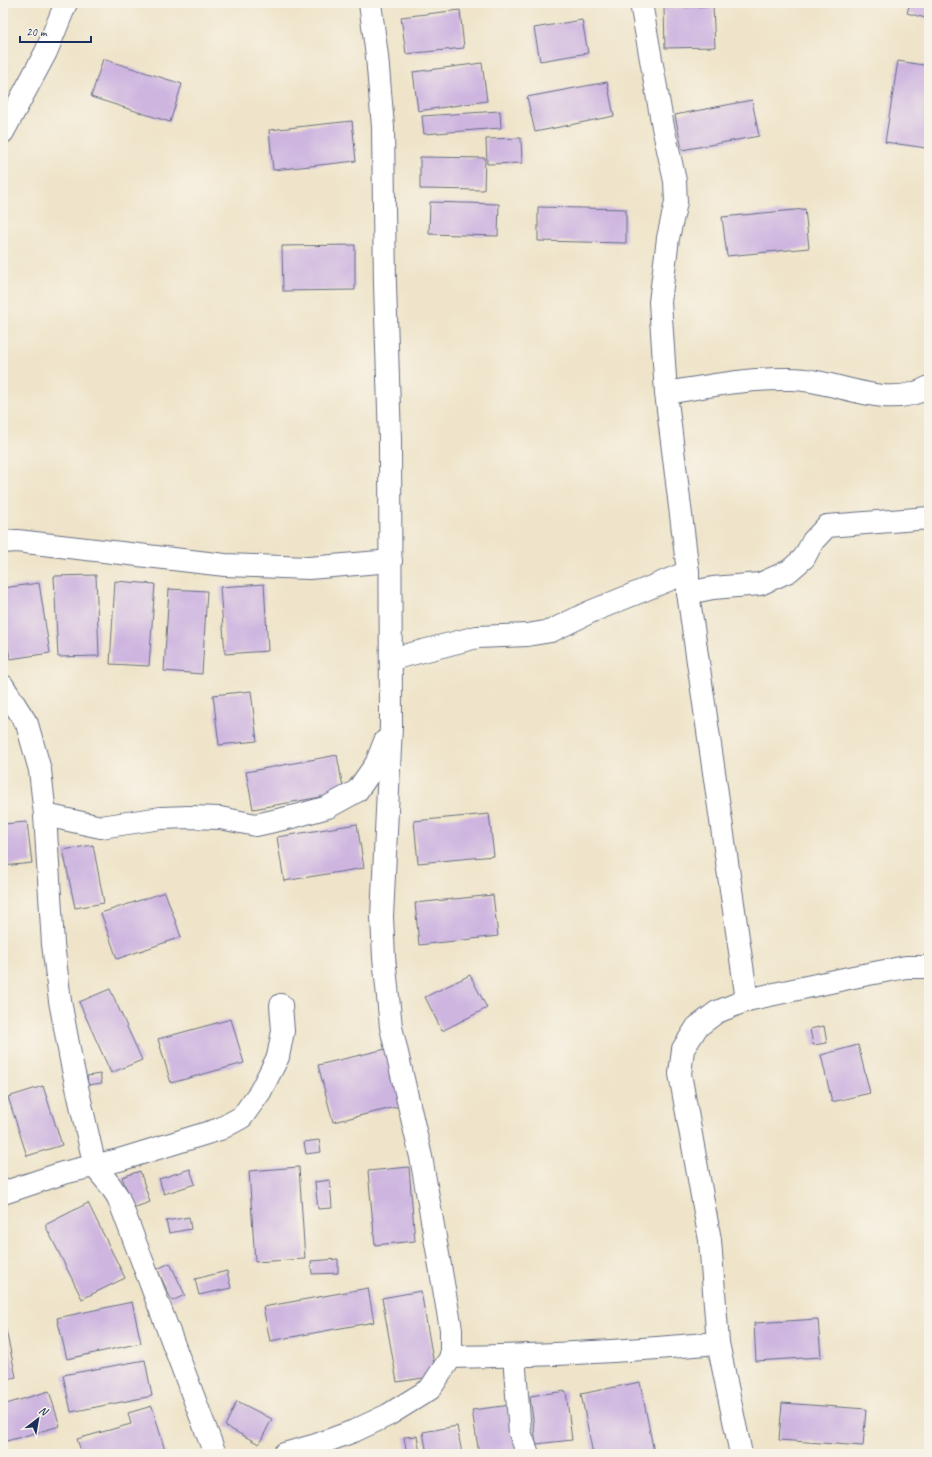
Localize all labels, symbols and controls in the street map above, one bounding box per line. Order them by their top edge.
scale bar [20,18,91,44]
text: 20 m [26,24,48,40]
north arrow [18,1399,58,1439]
text: N [37,1403,52,1419]

